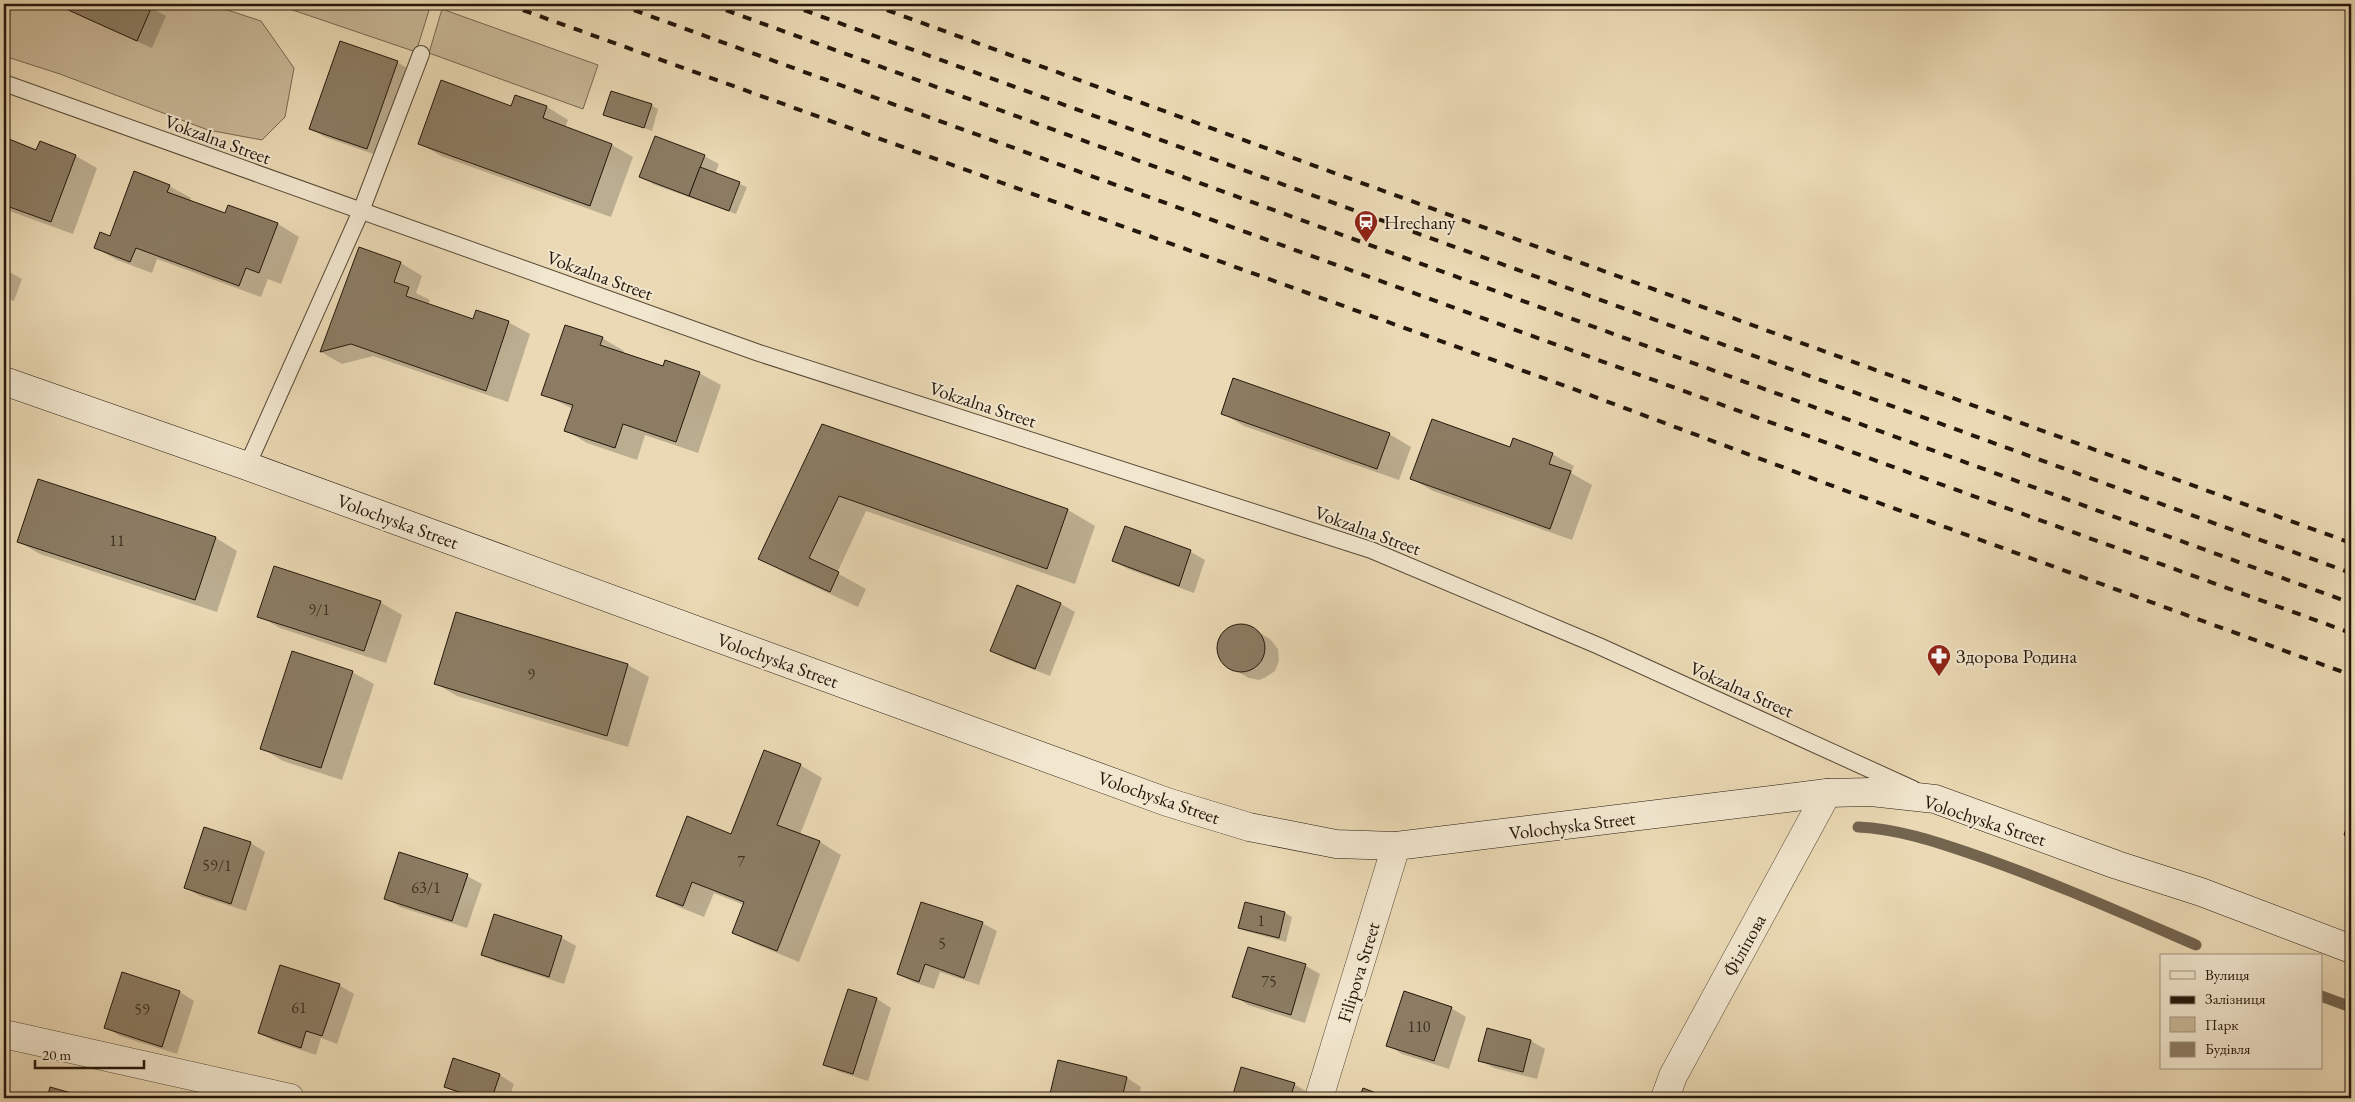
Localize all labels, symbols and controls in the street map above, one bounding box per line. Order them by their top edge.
street label: Vokzalna Street [161,109,274,170]
station icon: Hrechany [1353,209,1379,243]
place label: Hrechany [1384,210,1456,235]
street label: Vokzalna Street [543,245,656,306]
street label: Vokzalna Street [926,375,1040,434]
street label: Volochyska Street [334,488,462,555]
street label: Vokzalna Street [1311,500,1424,561]
house number: 11 [109,530,125,551]
house number: 9/1 [308,599,330,620]
street label: Volochyska Street [714,627,842,694]
pharmacy icon: Здорова Родина [1926,643,1952,677]
place label: Здорова Родина [1956,644,2077,669]
street label: Vokzalna Street [1686,655,1798,724]
house number: 9 [527,664,535,685]
street label: Volochyska Street [1095,765,1223,830]
street label: Volochyska Street [1920,789,2049,852]
street label: Volochyska Street [1507,805,1637,846]
house number: 7 [737,851,745,872]
house number: 59/1 [202,855,232,876]
house number: 63/1 [411,877,441,898]
street label: Філіпова [1717,909,1772,981]
house number: 1 [1257,910,1265,931]
street label: Filipova Street [1331,919,1386,1025]
house number: 5 [938,933,946,954]
legend [2160,954,2322,1070]
text: Вулиця [2205,965,2250,984]
house number: 75 [1261,971,1277,992]
text: Залізниця [2205,989,2266,1008]
house number: 61 [291,997,307,1018]
house number: 59 [134,999,150,1020]
text: Парк [2205,1015,2238,1034]
house number: 110 [1407,1016,1431,1037]
scale bar [35,1037,144,1069]
text: Будівля [2205,1039,2251,1058]
text: 20 m [42,1045,71,1064]

